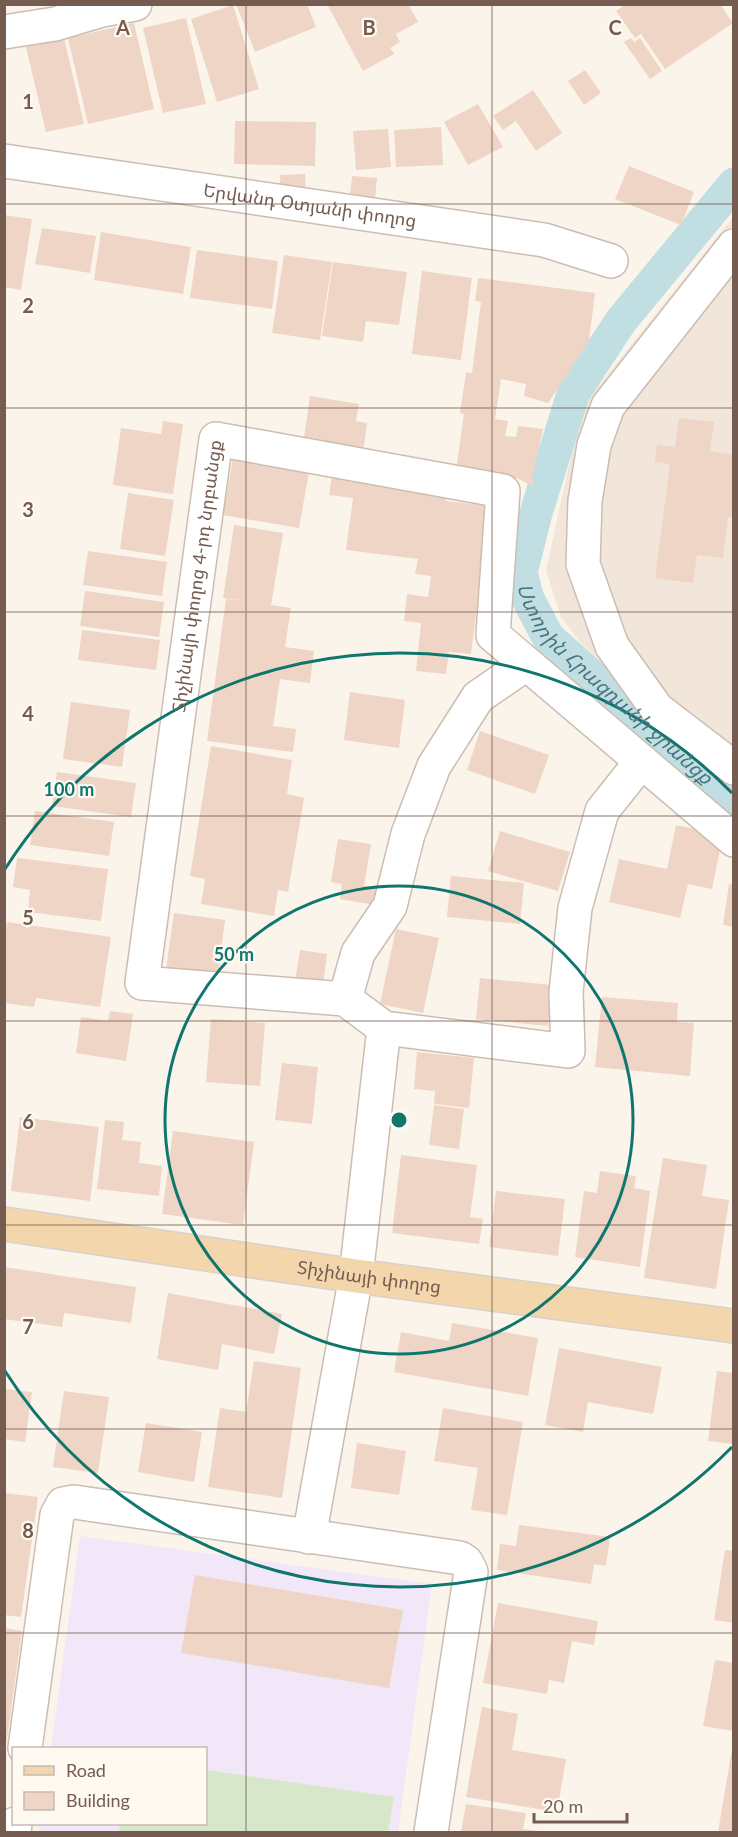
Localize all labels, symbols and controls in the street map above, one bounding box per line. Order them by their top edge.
text: A [115,15,130,39]
text: B [362,15,376,39]
text: C [608,15,622,39]
text: 1 [22,89,34,113]
street label: Երվանդ Օտյանի փողոց [202,178,418,231]
text: 2 [22,293,34,317]
street label: Տիչինայի փողոց 4-րդ նրբանցք [167,438,226,714]
text: 3 [22,497,34,521]
water label: Ստորին Հրազդանի ջրանցք [513,580,719,790]
text: 4 [22,701,34,725]
text: 100 m [44,778,94,800]
text: 5 [22,905,34,929]
text: 50 m [214,943,254,965]
text: 6 [22,1109,34,1133]
centre of rings [389,1110,409,1130]
street label: Տիչինայի փողոց [296,1255,442,1297]
text: 7 [22,1314,34,1338]
text: 8 [22,1518,34,1542]
legend [12,1747,207,1825]
text: Road [66,1759,106,1781]
scale bar [534,1786,627,1824]
text: Building [66,1789,130,1811]
text: 20 m [543,1795,583,1817]

